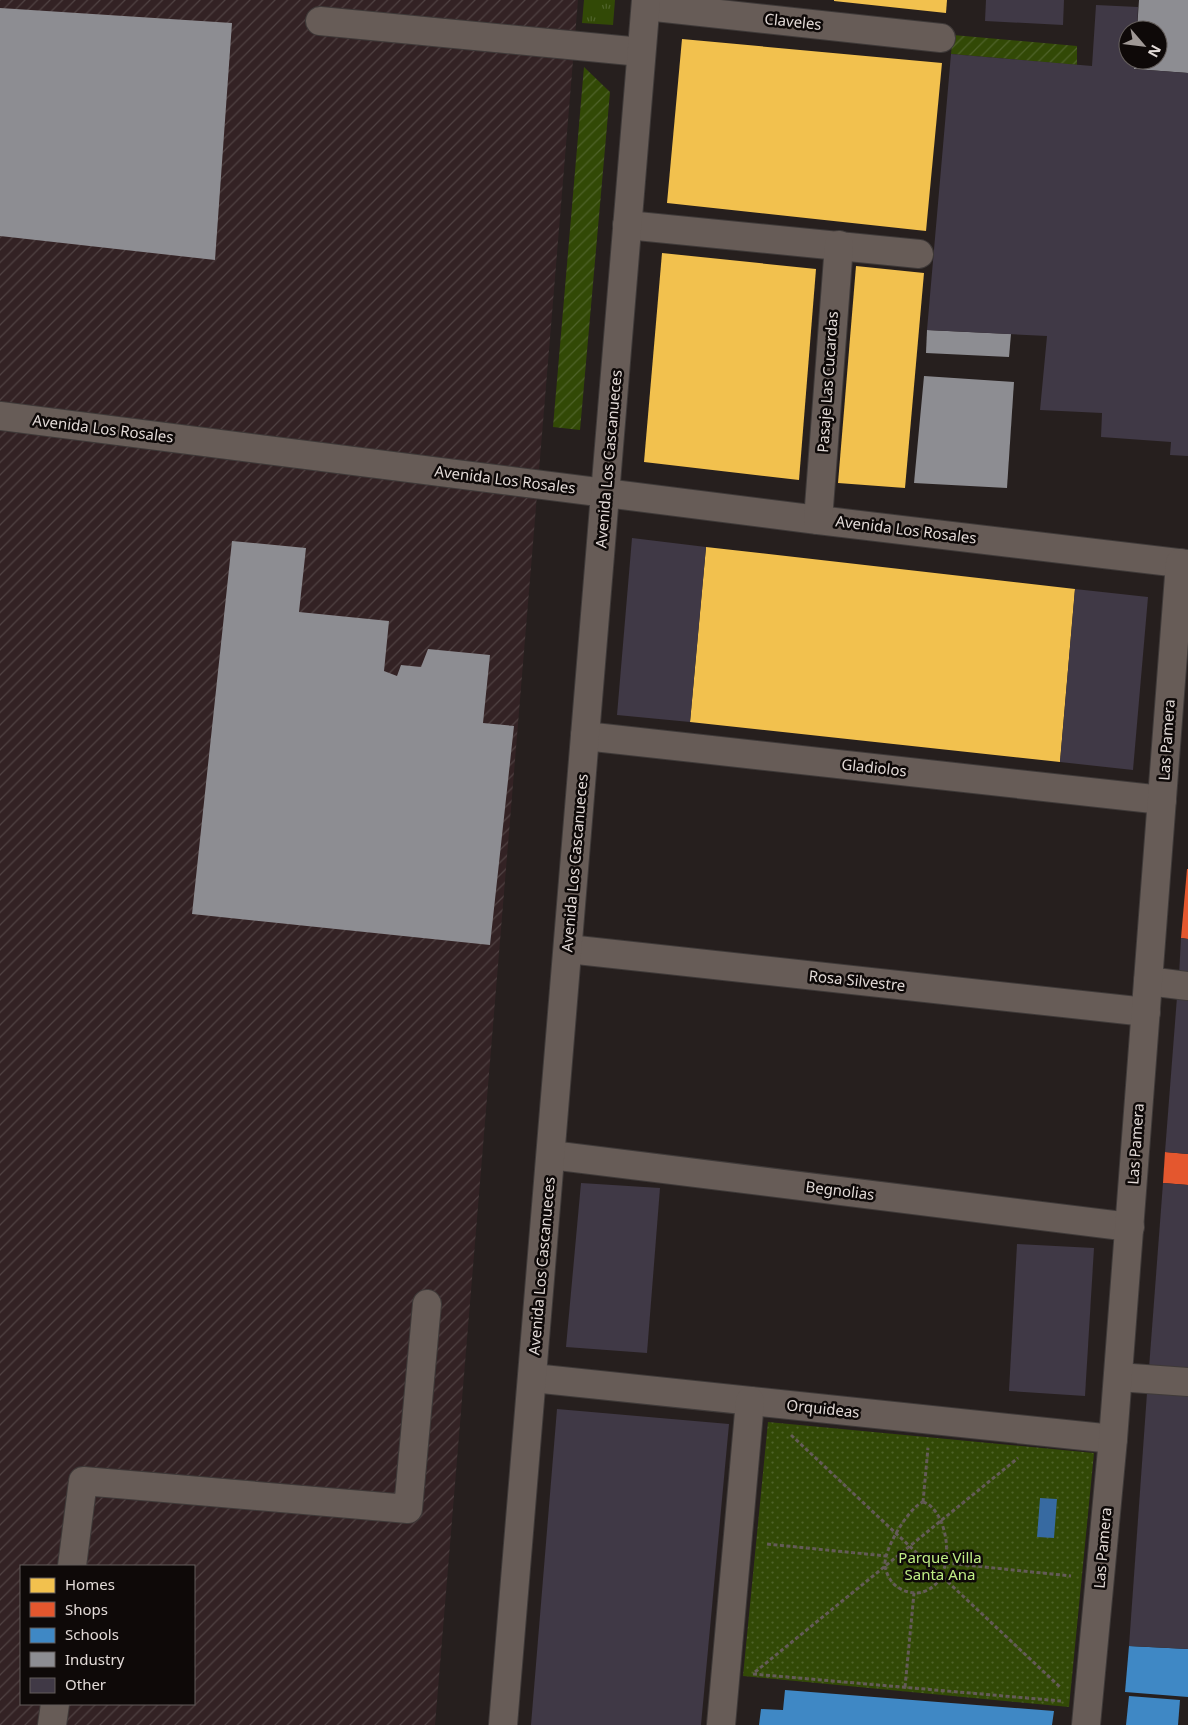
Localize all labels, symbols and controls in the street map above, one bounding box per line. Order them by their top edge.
street label: Claveles [764,8,823,34]
north arrow [1118,20,1168,70]
text: N [1144,42,1166,61]
street label: Pasaje Las Cucardas [812,311,842,453]
street label: Avenida Los Cascanueces [590,369,626,549]
street label: Avenida Los Rosales [31,409,175,447]
street label: Avenida Los Rosales [433,460,577,498]
street label: Avenida Los Rosales [834,510,978,548]
street label: Las Pamera [1153,699,1179,781]
street label: Gladiolos [840,754,908,780]
street label: Avenida Los Cascanueces [556,773,592,953]
street label: Rosa Silvestre [808,965,906,995]
street label: Las Pamera [1122,1103,1148,1185]
street label: Avenida Los Cascanueces [523,1176,559,1356]
street label: Begnolias [805,1176,876,1204]
street label: Orquideas [786,1394,861,1422]
street label: Las Pamera [1088,1506,1116,1589]
park label: Parque Villa Santa Ana [898,1547,982,1584]
legend [20,1565,195,1705]
text: Homes [65,1574,115,1594]
text: Shops [65,1599,108,1619]
text: Schools [65,1624,119,1644]
text: Industry [65,1649,125,1669]
text: Other [65,1674,106,1694]

